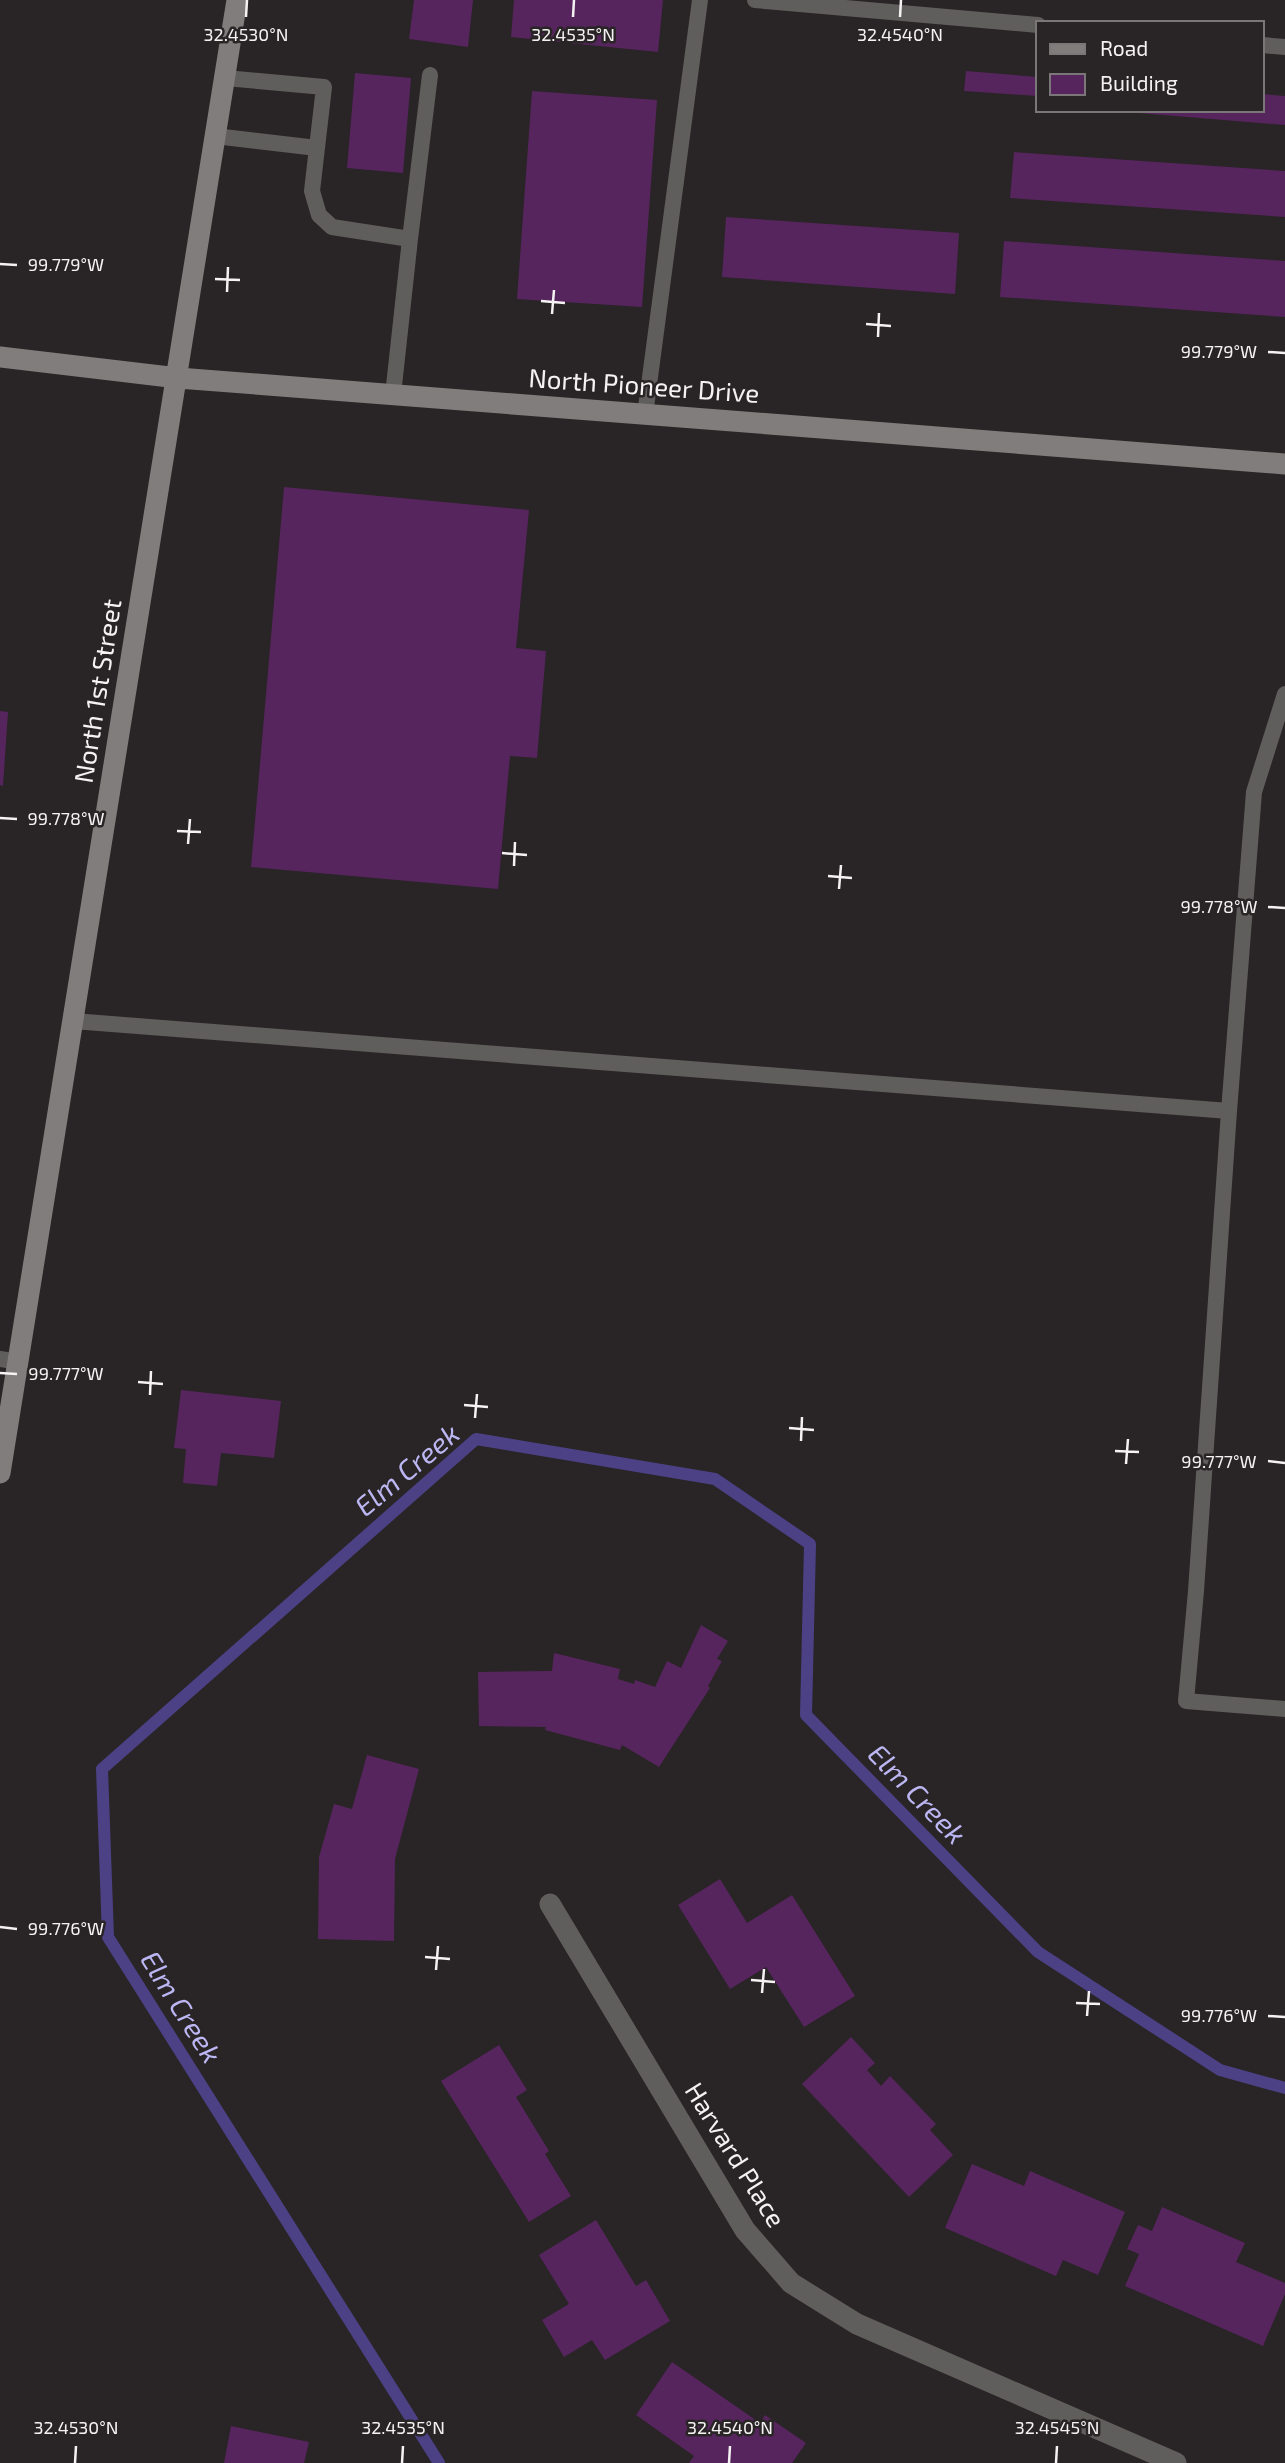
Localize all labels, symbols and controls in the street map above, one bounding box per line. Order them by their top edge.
legend [1036,21,1264,112]
text: 32.4530°N [204,23,288,45]
text: 32.4535°N [531,23,615,45]
text: 32.4540°N [857,23,943,45]
text: Road [1100,35,1148,60]
text: Building [1100,70,1178,95]
text: 99.779°W [28,253,104,275]
text: 99.779°W [1181,340,1257,362]
street label: North Pioneer Drive [528,361,761,408]
street label: North 1st Street [67,596,126,785]
text: 99.778°W [27,807,105,829]
text: 99.778°W [1180,895,1258,917]
text: 99.777°W [28,1362,104,1384]
water label: Elm Creek [347,1416,466,1523]
text: 99.777°W [1181,1450,1257,1472]
water label: Elm Creek [862,1736,974,1850]
text: 99.776°W [28,1917,104,1939]
water label: Elm Creek [134,1944,230,2069]
text: 99.776°W [1181,2004,1257,2026]
street label: Harvard Place [679,2076,793,2232]
text: 32.4530°N [34,2416,118,2438]
text: 32.4535°N [361,2416,445,2438]
text: 32.4540°N [687,2416,773,2438]
text: 32.4545°N [1015,2416,1099,2438]

